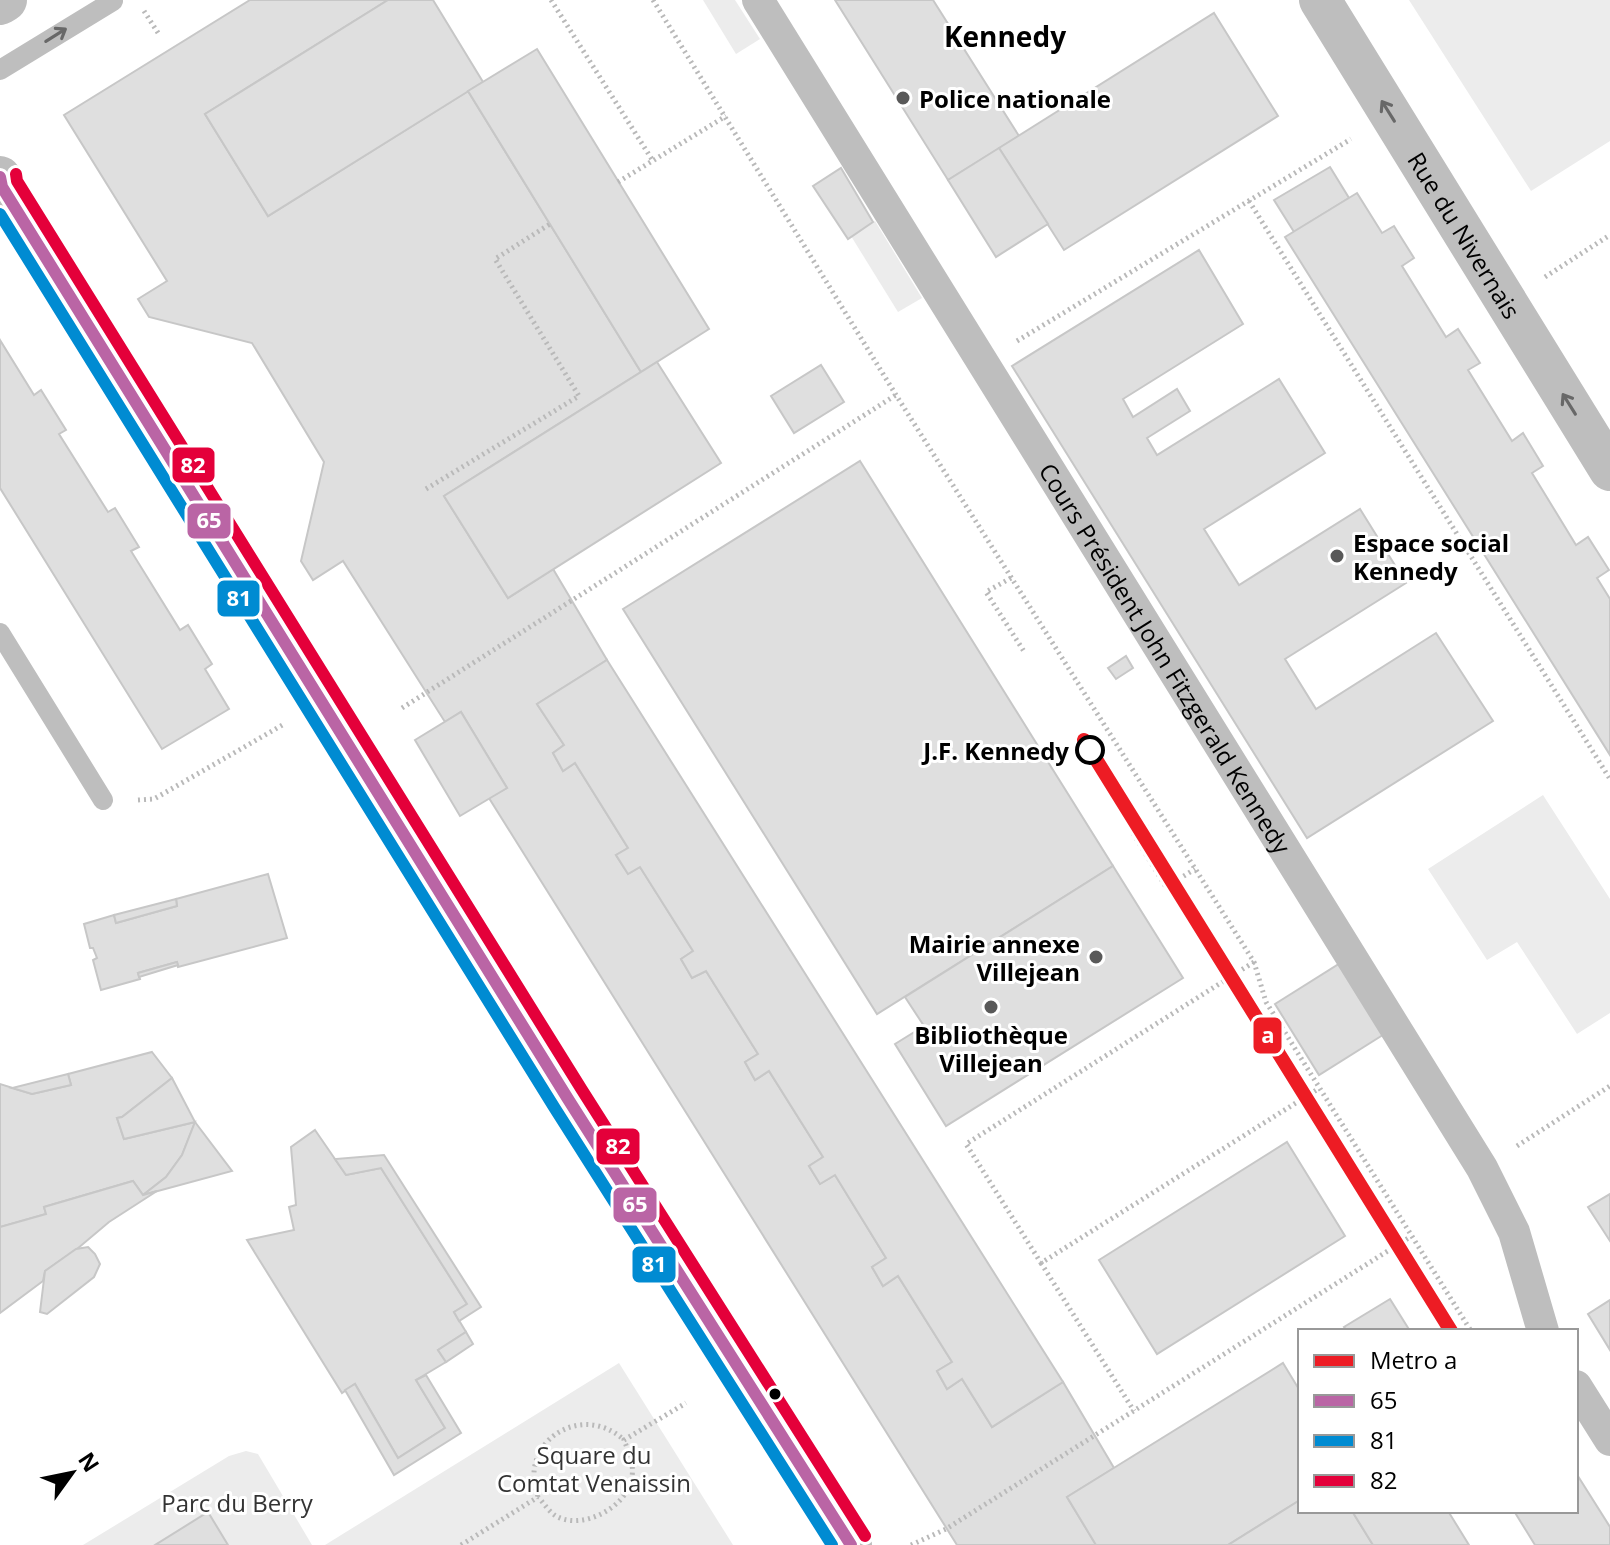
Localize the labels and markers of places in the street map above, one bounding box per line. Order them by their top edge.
place label: Police nationale [919,82,1111,115]
marker: Police nationale [894,89,912,107]
place label: Espace social Kennedy [1353,526,1509,587]
marker: Espace social Kennedy [1328,547,1346,565]
place label: J.F. Kennedy [921,734,1069,767]
marker: J.F. Kennedy [1076,736,1104,764]
place label: Mairie annexe Villejean [909,927,1080,988]
marker: Mairie annexe Villejean [1087,948,1105,966]
marker: Bibliothèque Villejean [982,998,1000,1016]
place label: Bibliothèque Villejean [914,1018,1068,1079]
unlabelled marker [767,1386,783,1402]

